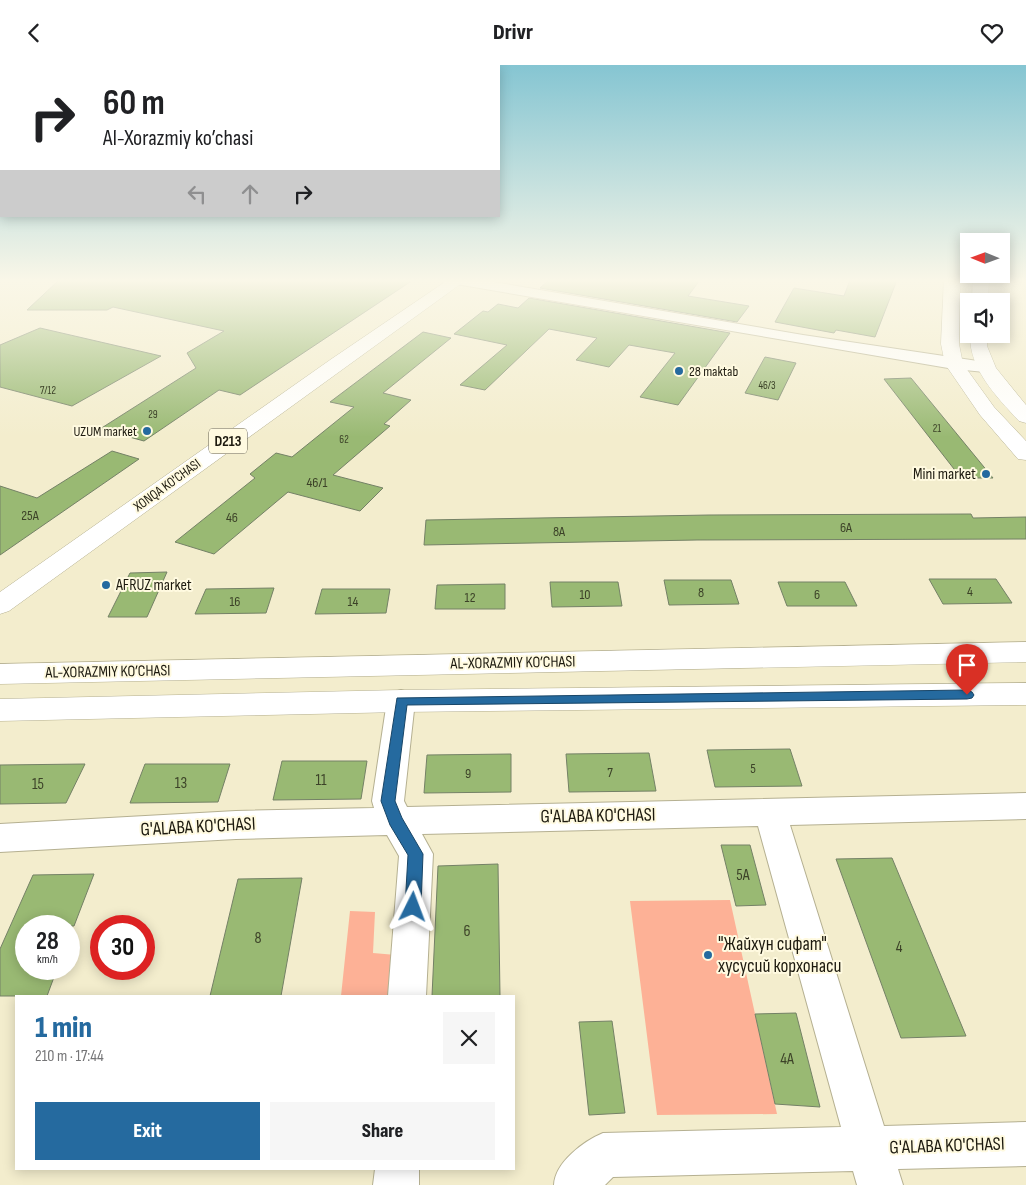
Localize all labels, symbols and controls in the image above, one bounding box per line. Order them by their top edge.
icon: back [20,19,48,47]
text: Drivr [493,19,533,46]
icon: heart [978,19,1006,47]
text: 60 m [103,82,165,125]
icon: right [20,85,85,150]
text: Al-Xorazmiy ko’chasi [103,125,253,152]
icon: left [183,180,211,208]
icon: ahead [236,180,264,208]
icon: right [289,180,317,208]
north arrow [960,233,1010,283]
map controls [960,233,1010,343]
button: sound [960,293,1010,343]
place label: 28 maktab [689,363,738,380]
marker: 28 maktab [673,365,685,377]
house number: 46/3 [758,379,776,392]
house number: 7/12 [40,384,56,397]
house number: 29 [148,408,158,421]
house number: 21 [933,422,941,435]
place label: UZUM market [73,423,137,440]
marker: UZUM market [141,425,153,437]
road number: D213 [209,429,247,453]
house number: 62 [339,433,349,446]
street label: XONQA KO'CHASI [129,455,204,516]
place label: Mini market [913,465,976,484]
marker: Mini market [980,468,992,480]
house number: 46/1 [307,474,328,491]
house number: 25A [21,507,40,524]
house number: 46 [226,509,238,526]
house number: 6А [840,519,853,536]
house number: 8А [553,523,566,540]
place label: AFRUZ market [115,576,192,595]
marker: AFRUZ market [100,579,112,591]
house number: 4 [967,583,973,600]
house number: 8 [698,584,704,601]
house number: 10 [579,586,591,603]
house number: 6 [814,586,820,603]
house number: 12 [465,589,476,606]
house number: 16 [229,593,241,610]
house number: 14 [348,593,359,610]
pin [946,644,988,695]
icon: arrive [953,651,981,679]
street label: AL-XORAZMIY KO’CHASI [449,652,576,674]
street label: AL-XORAZMIY KO’CHASI [44,661,171,683]
house number: 5 [750,760,756,777]
house number: 7 [607,764,613,781]
house number: 9 [465,765,471,782]
house number: 11 [315,771,327,790]
house number: 13 [175,774,187,793]
house number: 15 [32,775,44,794]
street label: G'ALABA KO'CHASI [540,803,656,829]
street label: G'ALABA KO'CHASI [140,813,256,841]
house number: 5A [736,866,750,885]
position arrow [386,880,438,932]
speed limit sign: 30 [90,915,155,980]
house number: 6 [463,922,471,941]
text: 28 [36,926,59,957]
house number: 8 [254,929,262,948]
place label: "Жайхун сифат" хусусий корхонаси [718,933,842,978]
house number: 4 [896,938,903,957]
marker: "Жайхун сифат" хусусий корхонаси [702,949,714,961]
text: km/h [37,952,58,967]
text: 1 min [35,1010,92,1046]
button: close [443,1012,495,1064]
text: 210 m · 17:44 [35,1047,104,1066]
house number: 4A [780,1050,794,1069]
button: Exit [35,1102,260,1160]
button: Share [270,1102,495,1160]
street label: G'ALABA KO'CHASI [889,1132,1005,1160]

